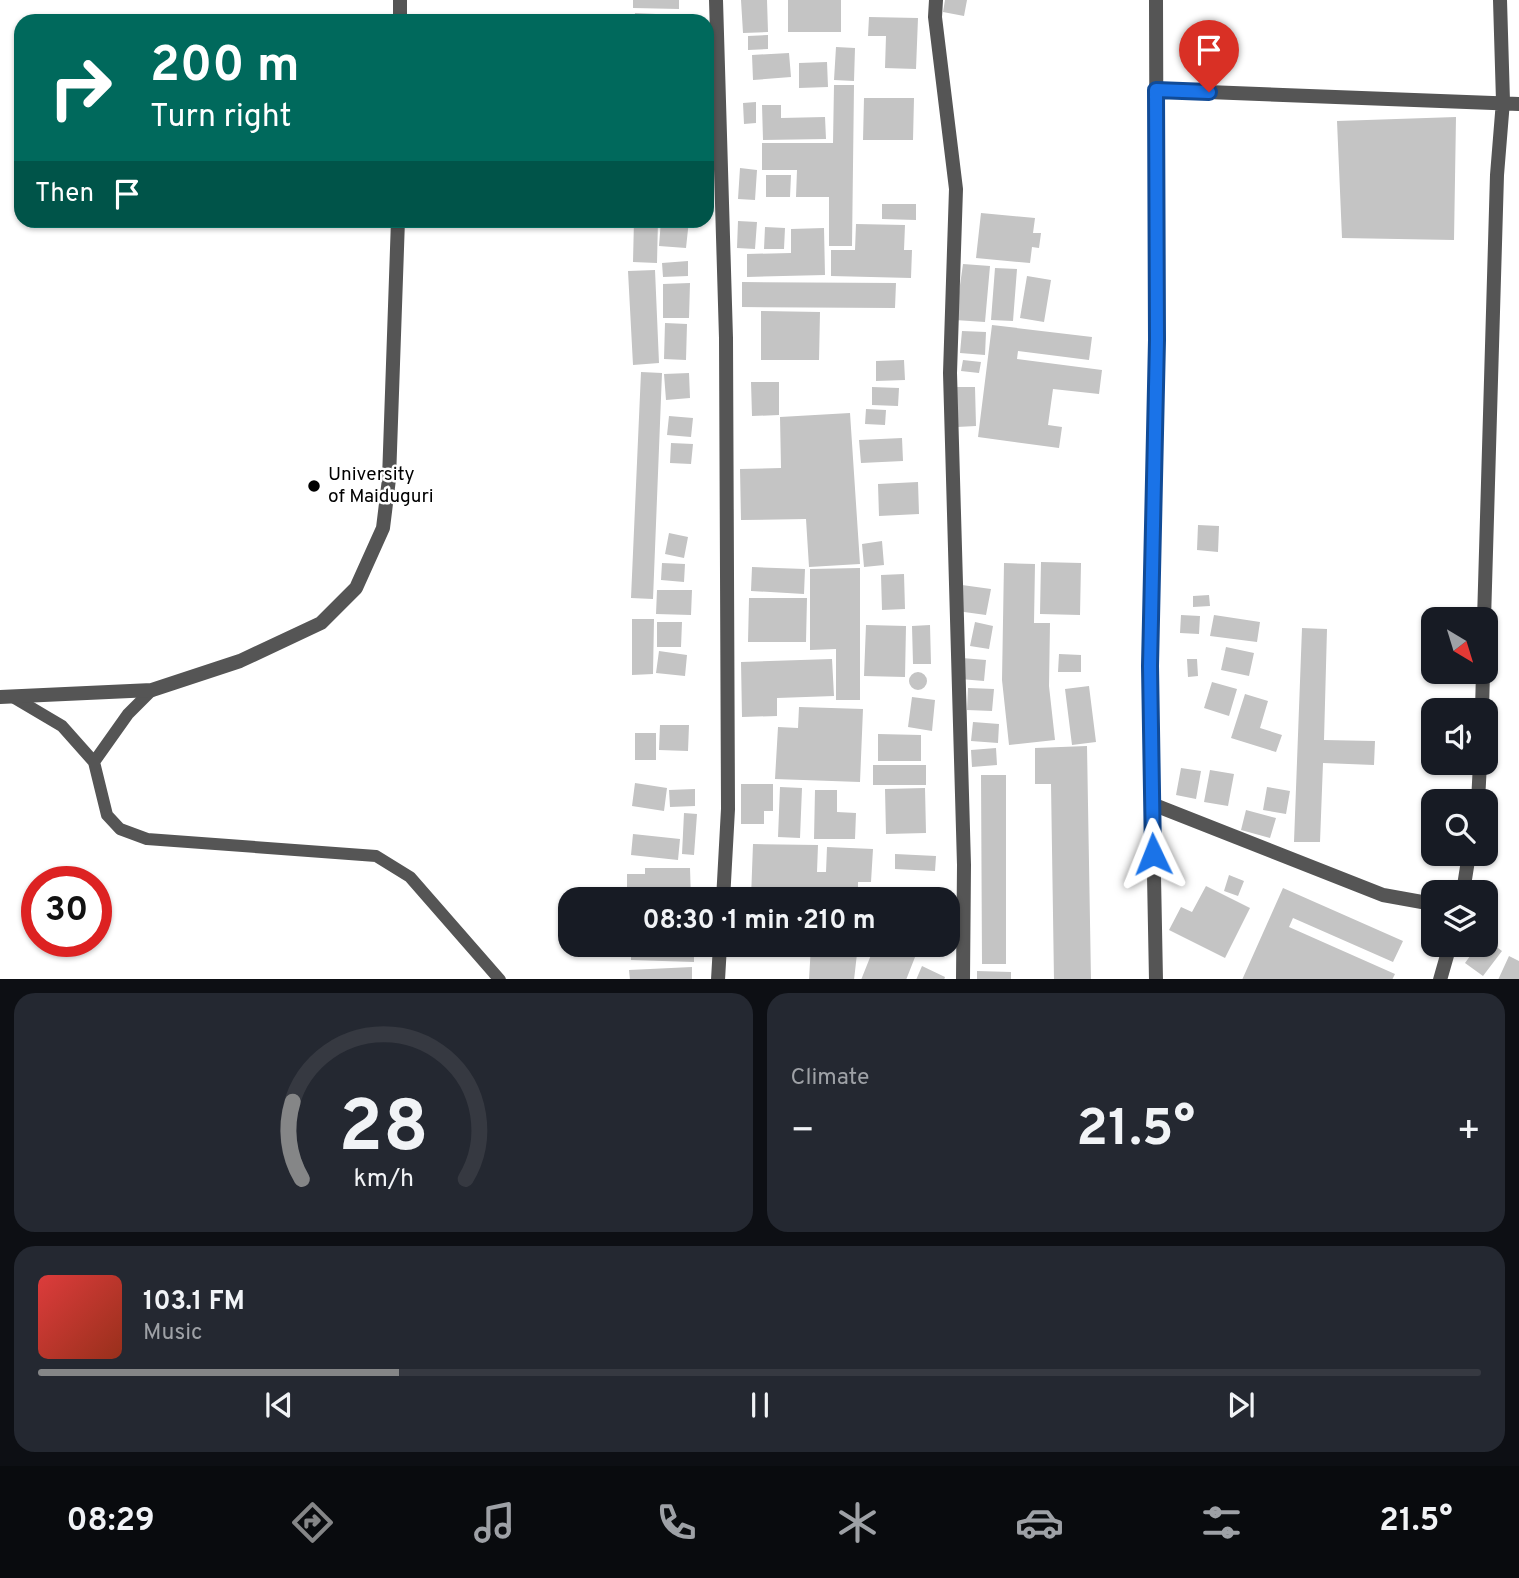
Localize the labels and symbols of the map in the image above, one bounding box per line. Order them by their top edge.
pin [1179,20,1239,92]
place label: University of Maiduguri [328,463,434,509]
marker: University of Maiduguri [306,478,322,494]
north arrow [1421,607,1498,684]
position arrow [1116,817,1190,891]
speed limit sign: 30 [21,866,112,957]

